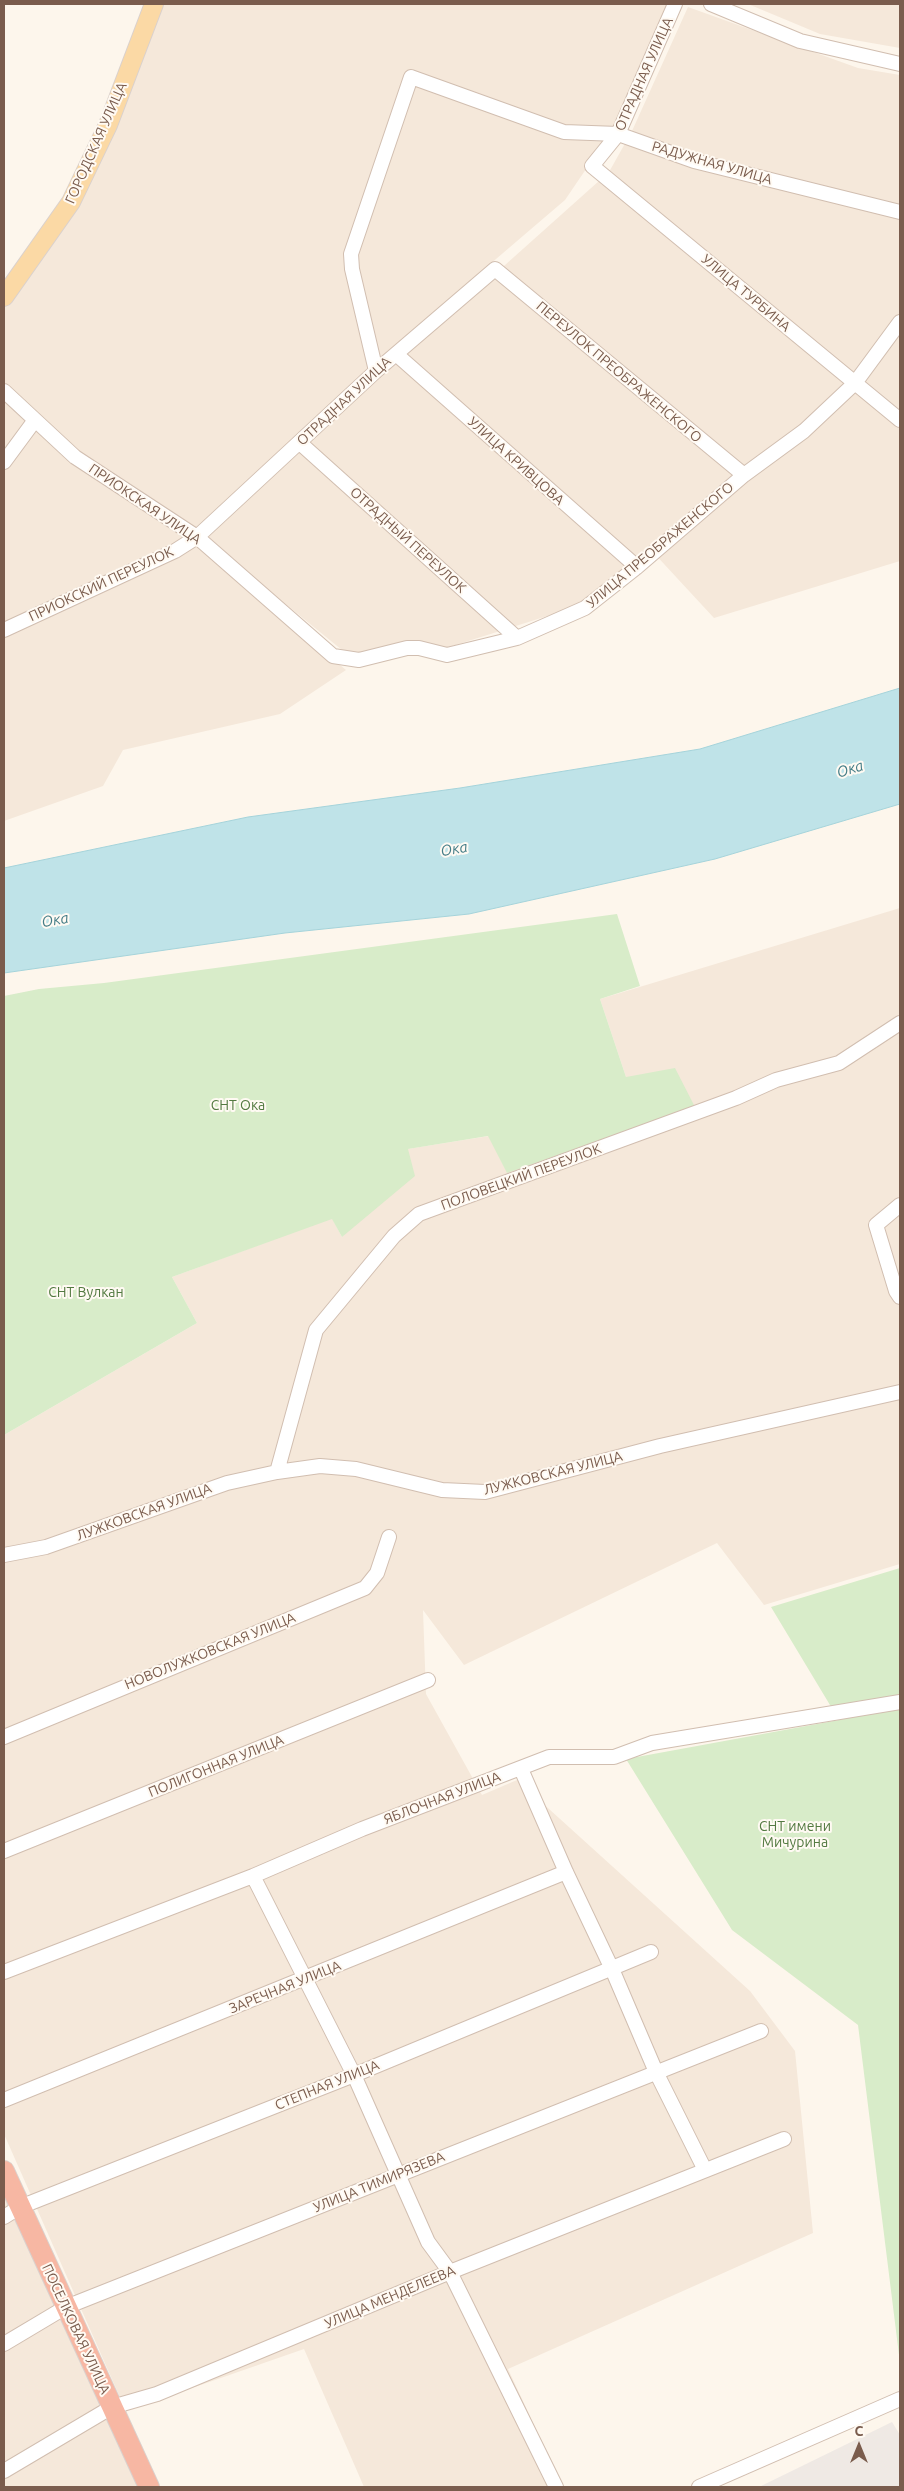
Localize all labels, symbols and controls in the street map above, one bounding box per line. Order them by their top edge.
street label: ОТРАДНАЯ УЛИЦА [611,15,677,133]
street label: ГОРОДСКАЯ УЛИЦА [62,80,130,206]
street label: РАДУЖНАЯ УЛИЦА [650,138,774,188]
street label: УЛИЦА ТУРБИНА [698,251,794,335]
street label: ПЕРЕУЛОК ПРЕОБРАЖЕНСКОГО [533,298,705,446]
street label: ОТРАДНАЯ УЛИЦА [293,353,395,449]
street label: УЛИЦА КРИВЦОВА [464,413,568,509]
street label: ПРИОКСКАЯ УЛИЦА [86,460,204,548]
street label: УЛИЦА ПРЕОБРАЖЕНСКОГО [583,479,737,611]
street label: ОТРАДНЫЙ ПЕРЕУЛОК [347,483,469,597]
street label: ПРИОКСКИЙ ПЕРЕУЛОК [26,543,176,625]
water label: Ока [834,756,866,782]
water label: Ока [439,838,469,860]
water label: Ока [40,909,70,931]
park label: СНТ Ока [211,1097,265,1113]
street label: ПОЛОВЕЦКИЙ ПЕРЕУЛОК [438,1140,604,1214]
park label: СНТ Вулкан [48,1284,124,1300]
street label: ЛУЖКОВСКАЯ УЛИЦА [482,1448,624,1498]
street label: ЛУЖКОВСКАЯ УЛИЦА [74,1480,214,1544]
street label: НОВОЛУЖКОВСКАЯ УЛИЦА [122,1609,298,1693]
street label: ПОЛИГОННАЯ УЛИЦА [146,1731,286,1801]
street label: ЯБЛОЧНАЯ УЛИЦА [381,1768,503,1828]
park label: СНТ имени Мичурина [759,1818,831,1850]
street label: ЗАРЕЧНАЯ УЛИЦА [227,1957,343,2017]
street label: СТЕПНАЯ УЛИЦА [272,2056,382,2114]
street label: УЛИЦА ТИМИРЯЗЕВА [311,2148,447,2216]
street label: ПОСЕЛКОВАЯ УЛИЦА [38,2261,114,2397]
street label: УЛИЦА МЕНДЕЛЕЕВА [322,2262,458,2332]
north arrow [834,2421,884,2471]
text: С [855,2423,863,2439]

